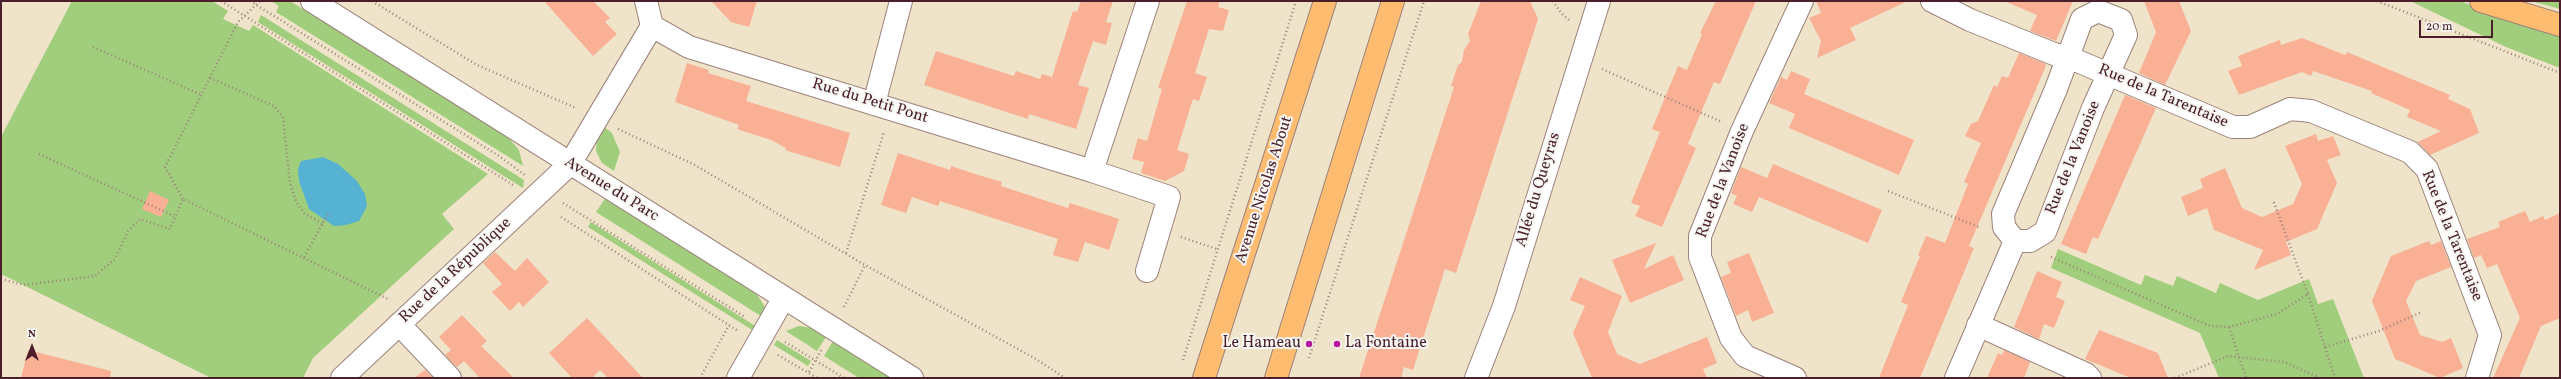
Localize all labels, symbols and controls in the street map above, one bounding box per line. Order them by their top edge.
scale bar [2421,12,2495,38]
text: 20 m [2426,19,2453,35]
street label: Rue de la Tarentaise [2095,61,2231,133]
street label: Rue du Petit Pont [810,75,930,129]
street label: Rue de la Vanoise [2042,98,2106,218]
street label: Avenue Nicolas About [1232,114,1298,266]
street label: Rue de la Vanoise [1693,121,1755,241]
street label: Allée du Queyras [1512,130,1566,250]
street label: Avenue du Parc [560,153,662,227]
street label: Rue de la Tarentaise [2416,168,2486,304]
street label: Rue de la République [396,214,516,328]
north arrow [12,327,52,367]
text: N [28,327,36,342]
place label: Le Hameau [1223,334,1301,354]
place label: La Fontaine [1345,334,1427,354]
marker: Le Hameau [1304,339,1314,349]
marker: La Fontaine [1332,339,1342,349]

